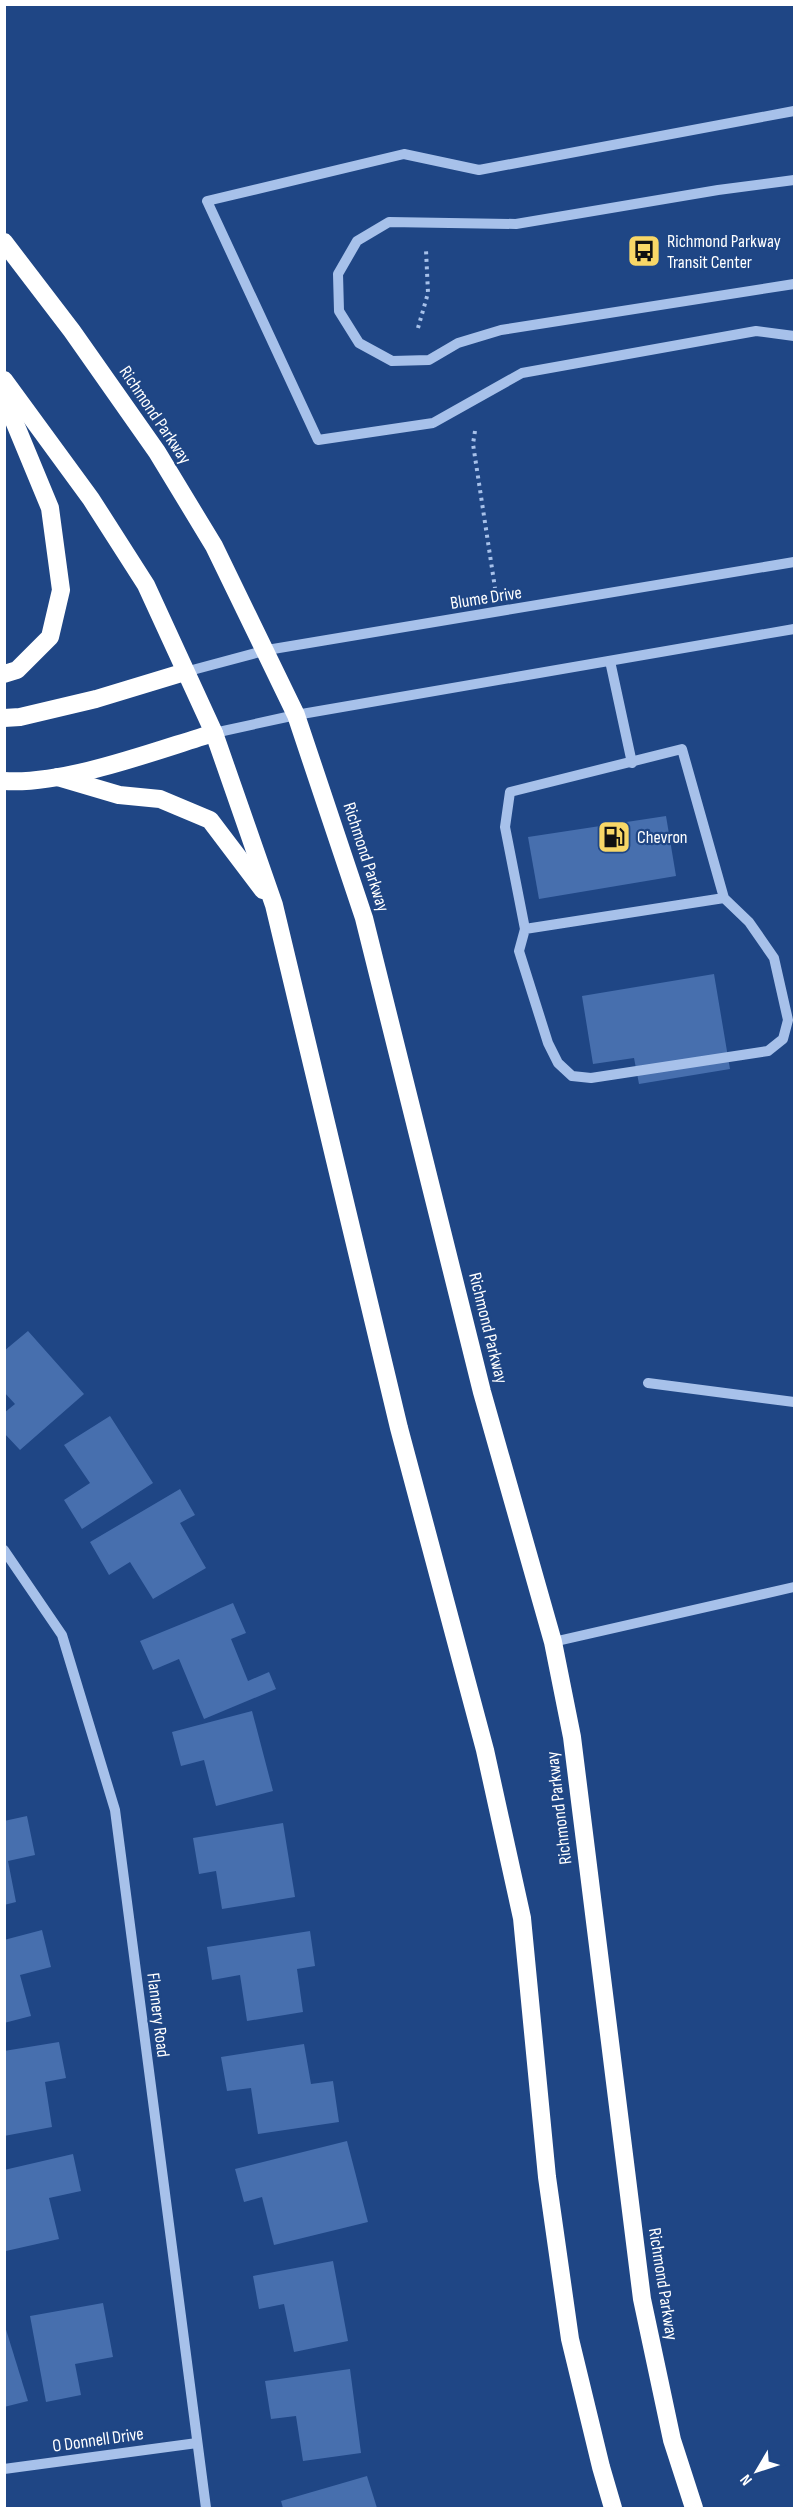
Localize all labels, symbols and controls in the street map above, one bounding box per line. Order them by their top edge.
place label: Richmond Parkway Transit Center [667,231,781,273]
bus stop icon: Richmond Parkway Transit Center [626,233,662,269]
street label: Richmond Parkway [115,362,196,468]
street label: Blume Drive [449,582,523,614]
street label: Richmond Parkway [338,800,394,914]
fuel station icon: Chevron [596,819,632,855]
place label: Chevron [637,827,688,848]
street label: Richmond Parkway [464,1270,512,1386]
street label: Richmond Parkway [542,1750,576,1866]
street label: Flannery Road [142,1972,174,2058]
street label: Richmond Parkway [644,2226,682,2342]
street label: O Donnell Drive [51,2423,145,2457]
north arrow [727,2441,787,2501]
text: N [736,2470,757,2489]

